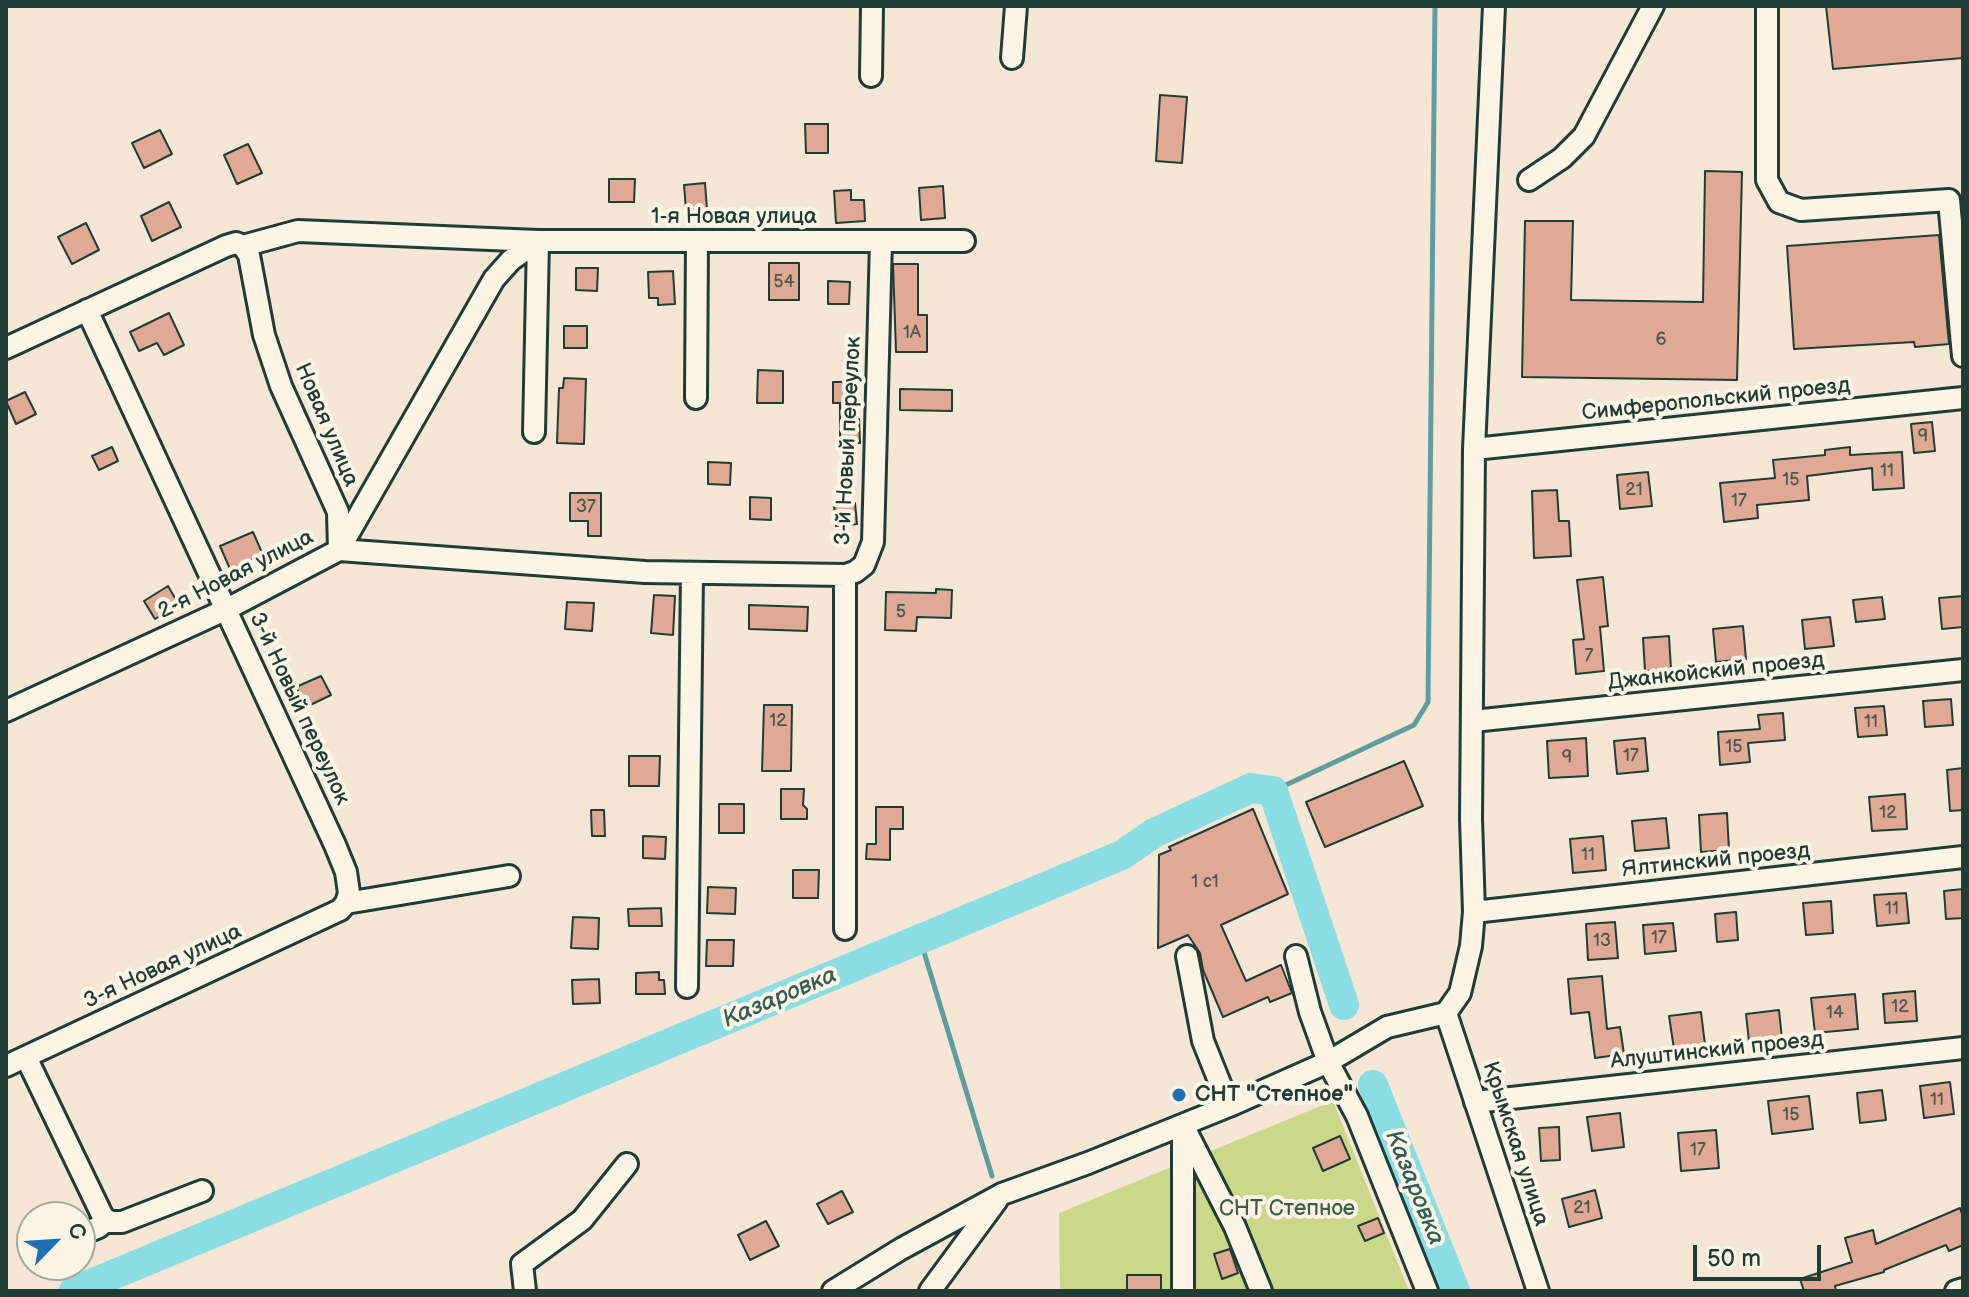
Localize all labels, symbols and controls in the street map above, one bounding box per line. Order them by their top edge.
street label: 1-я Новая улица [651,204,817,230]
house number: 54 [773,271,795,293]
house number: 1А [903,322,921,344]
house number: 6 [1656,329,1666,351]
street label: 3-й Новый переулок [830,336,868,546]
street label: Новая улица [288,359,364,491]
street label: Симферопольский проезд [1580,373,1852,427]
house number: 9 [1918,426,1928,448]
house number: 11 [1880,460,1894,482]
house number: 15 [1782,469,1800,491]
house number: 21 [1625,479,1643,501]
house number: 17 [1731,490,1747,512]
house number: 37 [576,496,596,518]
street label: 2-я Новая улица [154,525,318,625]
house number: 5 [896,601,906,623]
street label: 3-й Новый переулок [243,609,355,809]
house number: 7 [1585,645,1593,667]
street label: Джанкойский проезд [1606,648,1826,696]
house number: 12 [769,710,787,732]
house number: 11 [1864,711,1878,733]
house number: 15 [1725,736,1743,758]
house number: 17 [1623,745,1639,767]
house number: 9 [1562,747,1572,769]
house number: 12 [1879,802,1897,824]
street label: Ялтинский проезд [1621,838,1811,884]
house number: 11 [1581,844,1595,866]
house number: 1 с1 [1191,871,1219,893]
house number: 11 [1885,898,1899,920]
street label: 3-я Новая улица [80,919,246,1015]
house number: 17 [1651,927,1667,949]
house number: 13 [1593,930,1611,952]
water label: Казаровка [719,961,841,1035]
house number: 12 [1891,996,1909,1018]
house number: 14 [1826,1002,1844,1024]
street label: Алуштинский проезд [1609,1027,1825,1075]
street label: Крымская улица [1476,1059,1554,1229]
place label: СНТ "Степное" [1195,1082,1353,1108]
marker: СНТ "Степное" [1170,1086,1188,1104]
house number: 11 [1930,1089,1944,1111]
house number: 15 [1782,1104,1800,1126]
water label: Казаровка [1378,1126,1450,1250]
house number: 17 [1690,1139,1706,1161]
park label: СНТ Степное [1219,1196,1355,1222]
house number: 21 [1573,1197,1591,1219]
north arrow [16,1201,96,1281]
text: С [61,1219,92,1244]
scale bar [1697,1229,1825,1279]
text: 50 m [1707,1244,1761,1273]

